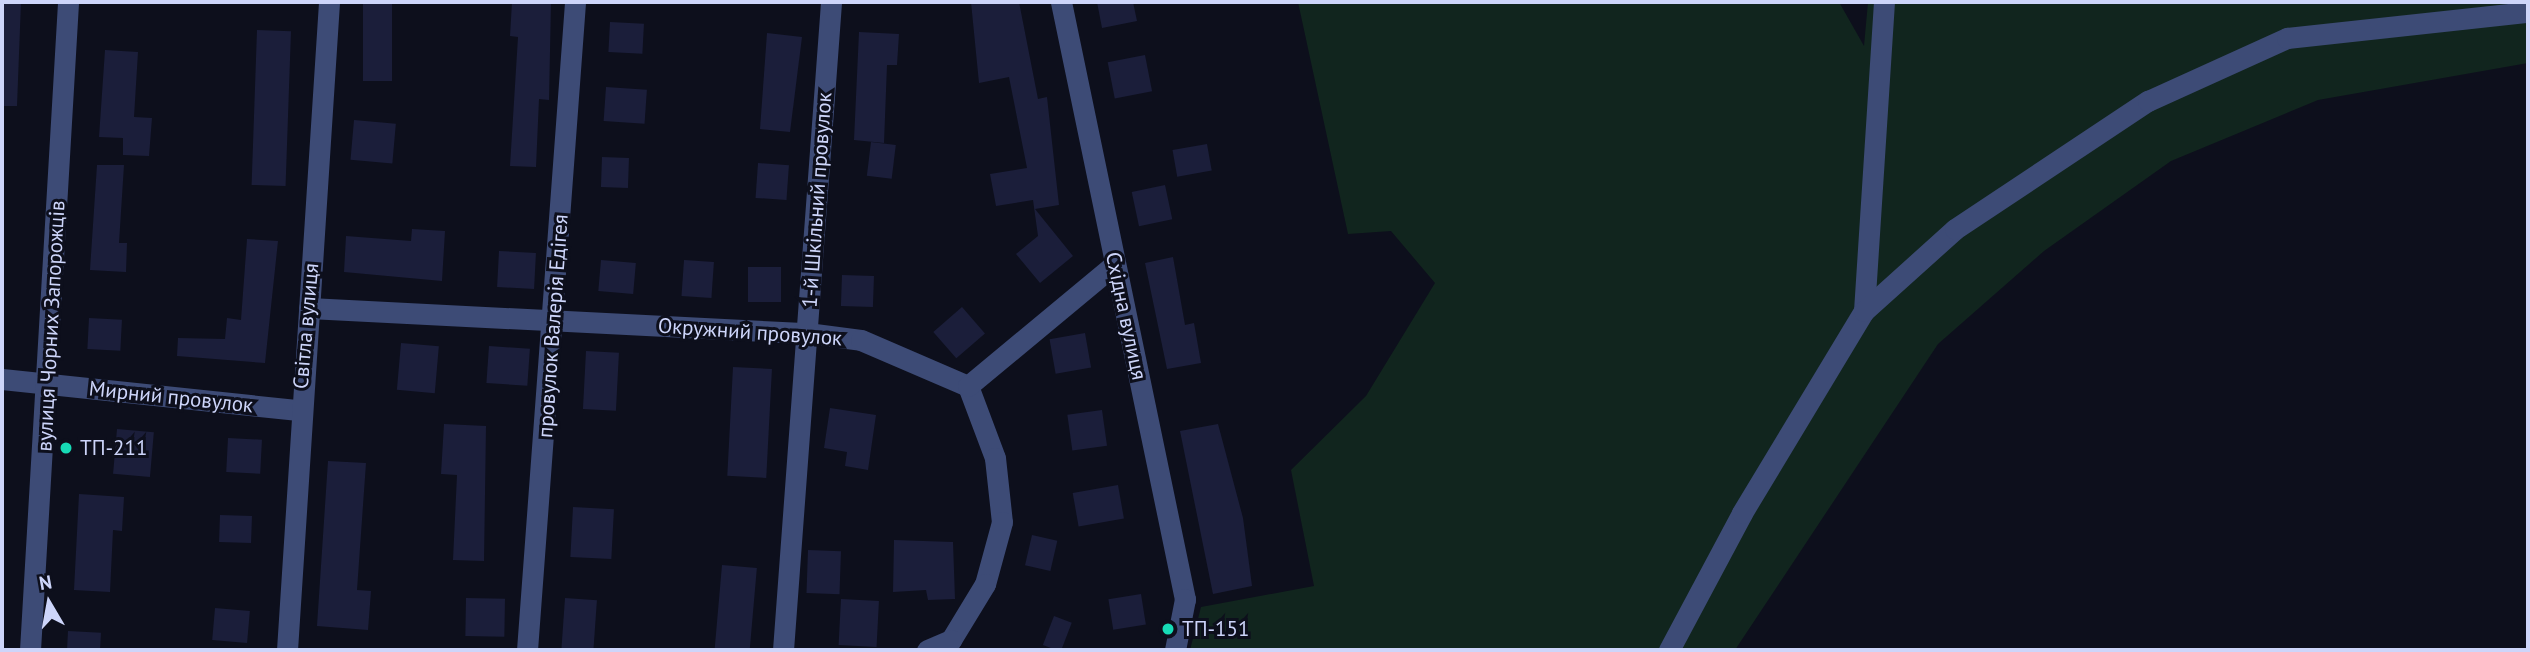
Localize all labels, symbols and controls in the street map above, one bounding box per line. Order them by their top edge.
street label: 1-й Шкільний провулок [797,91,837,309]
street label: вулиця Чорних Запорожців [32,200,70,452]
street label: провулок Валерія Едігея [533,213,573,439]
street label: Східна вулиця [1100,250,1152,382]
street label: Світла вулиця [288,262,324,390]
street label: Окружний провулок [657,313,843,351]
street label: Мирний провулок [88,376,254,418]
place label: ТП-211 [80,435,147,461]
marker: ТП-211 [58,440,74,456]
north arrow [14,568,84,638]
text: N [37,569,54,595]
place label: ТП-151 [1182,616,1249,642]
marker: ТП-151 [1160,621,1176,637]

